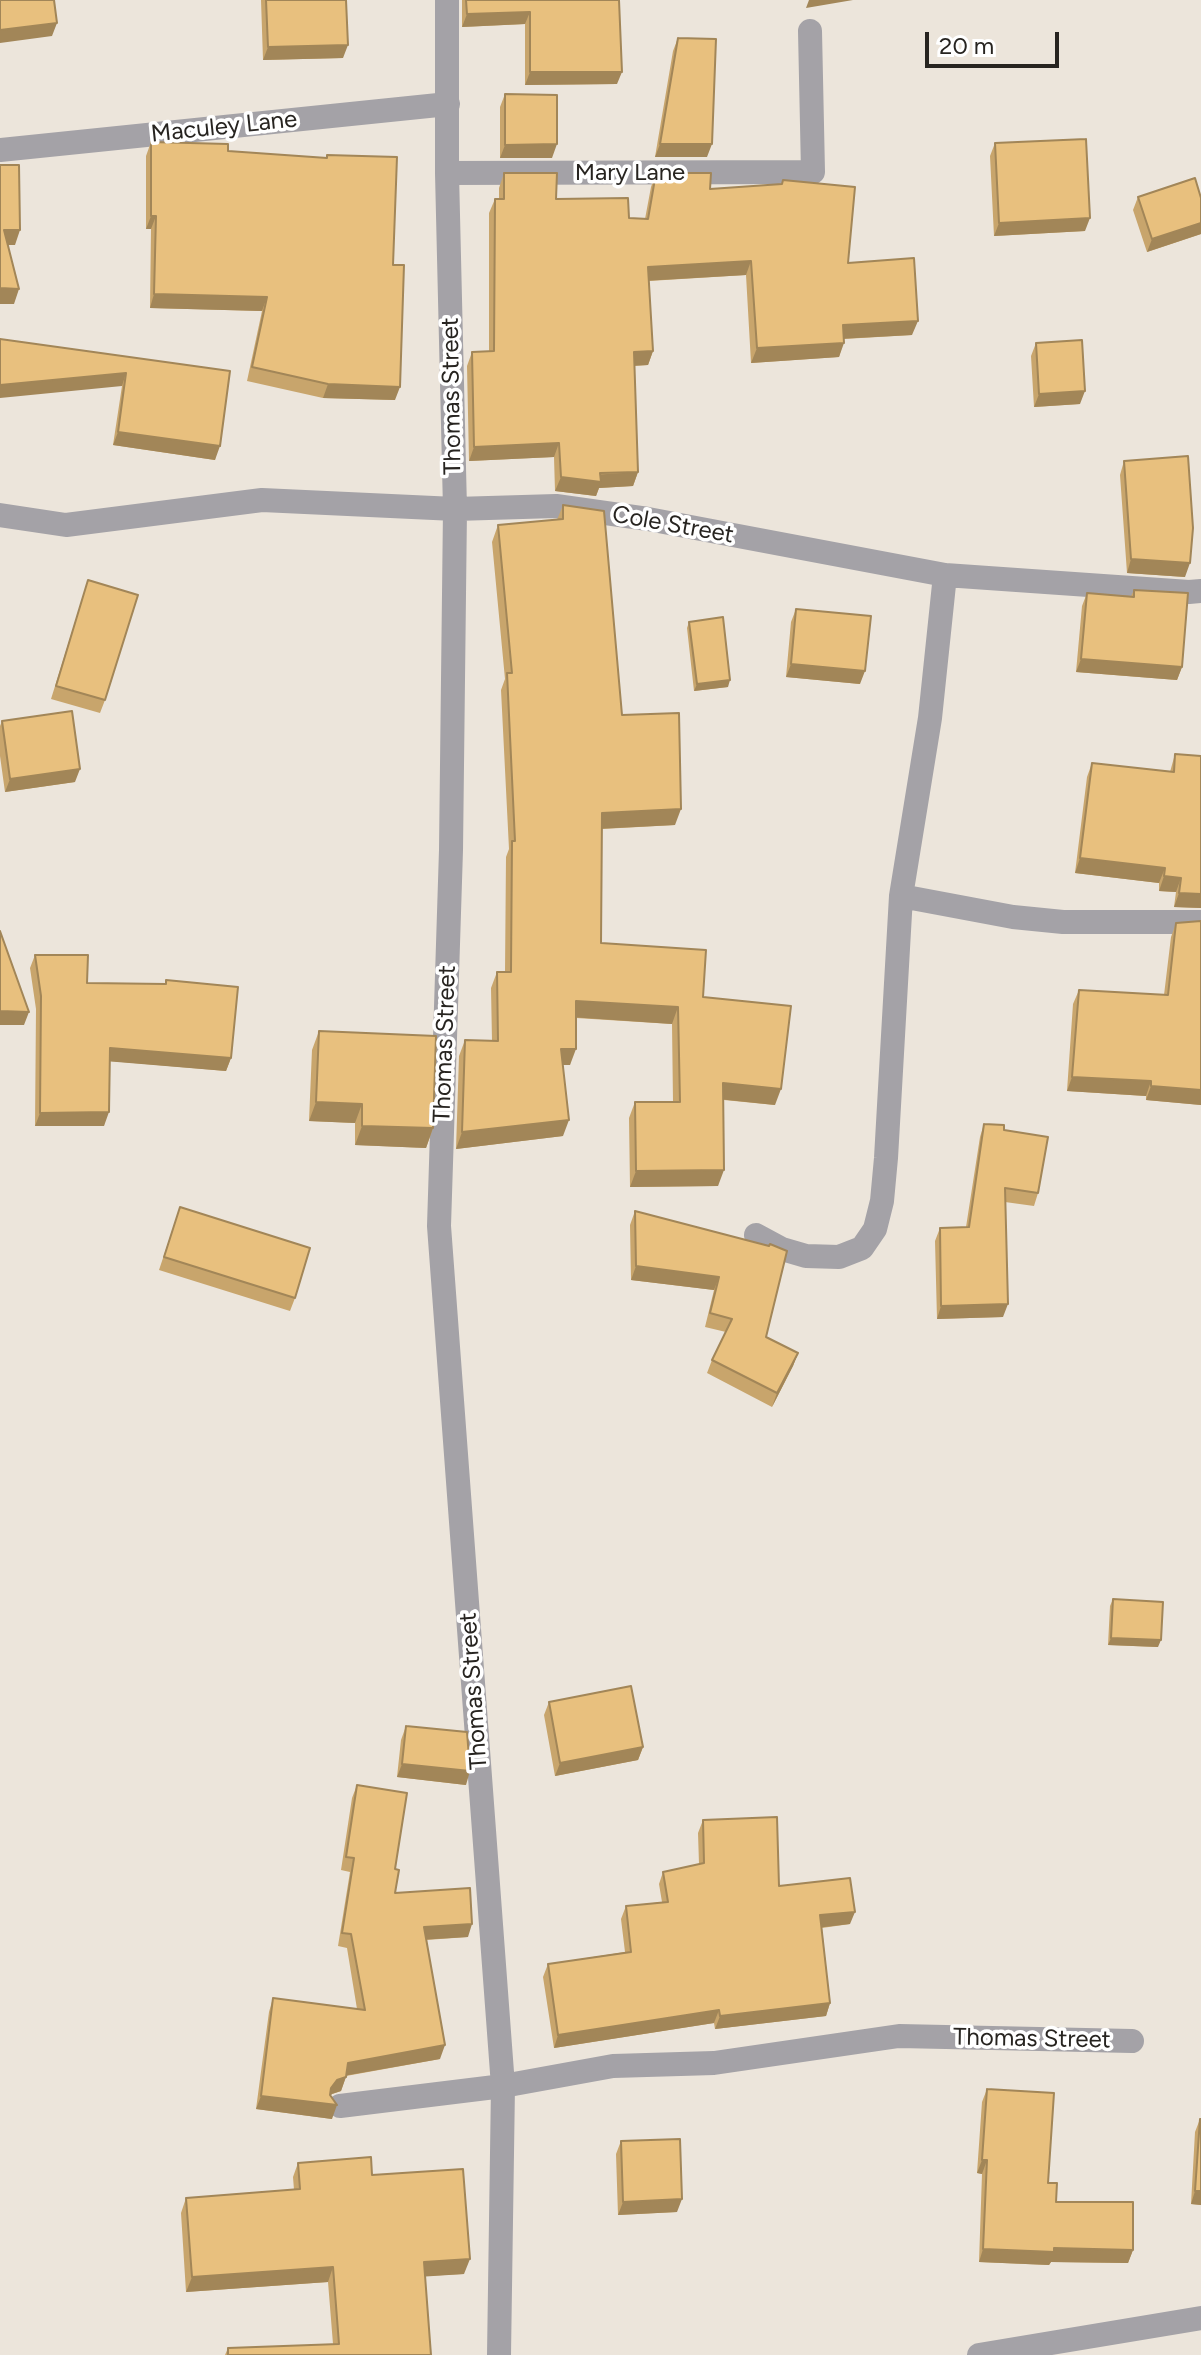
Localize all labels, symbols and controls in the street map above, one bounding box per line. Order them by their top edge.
scale bar [929,16,1063,66]
text: 20 m [939,31,994,60]
street label: Maculey Lane [150,105,298,149]
street label: Mary Lane [575,159,685,187]
street label: Thomas Street [436,317,468,475]
street label: Cole Street [610,500,736,550]
street label: Thomas Street [428,965,462,1123]
street label: Thomas Street [454,1611,494,1771]
street label: Thomas Street [953,2023,1111,2055]

